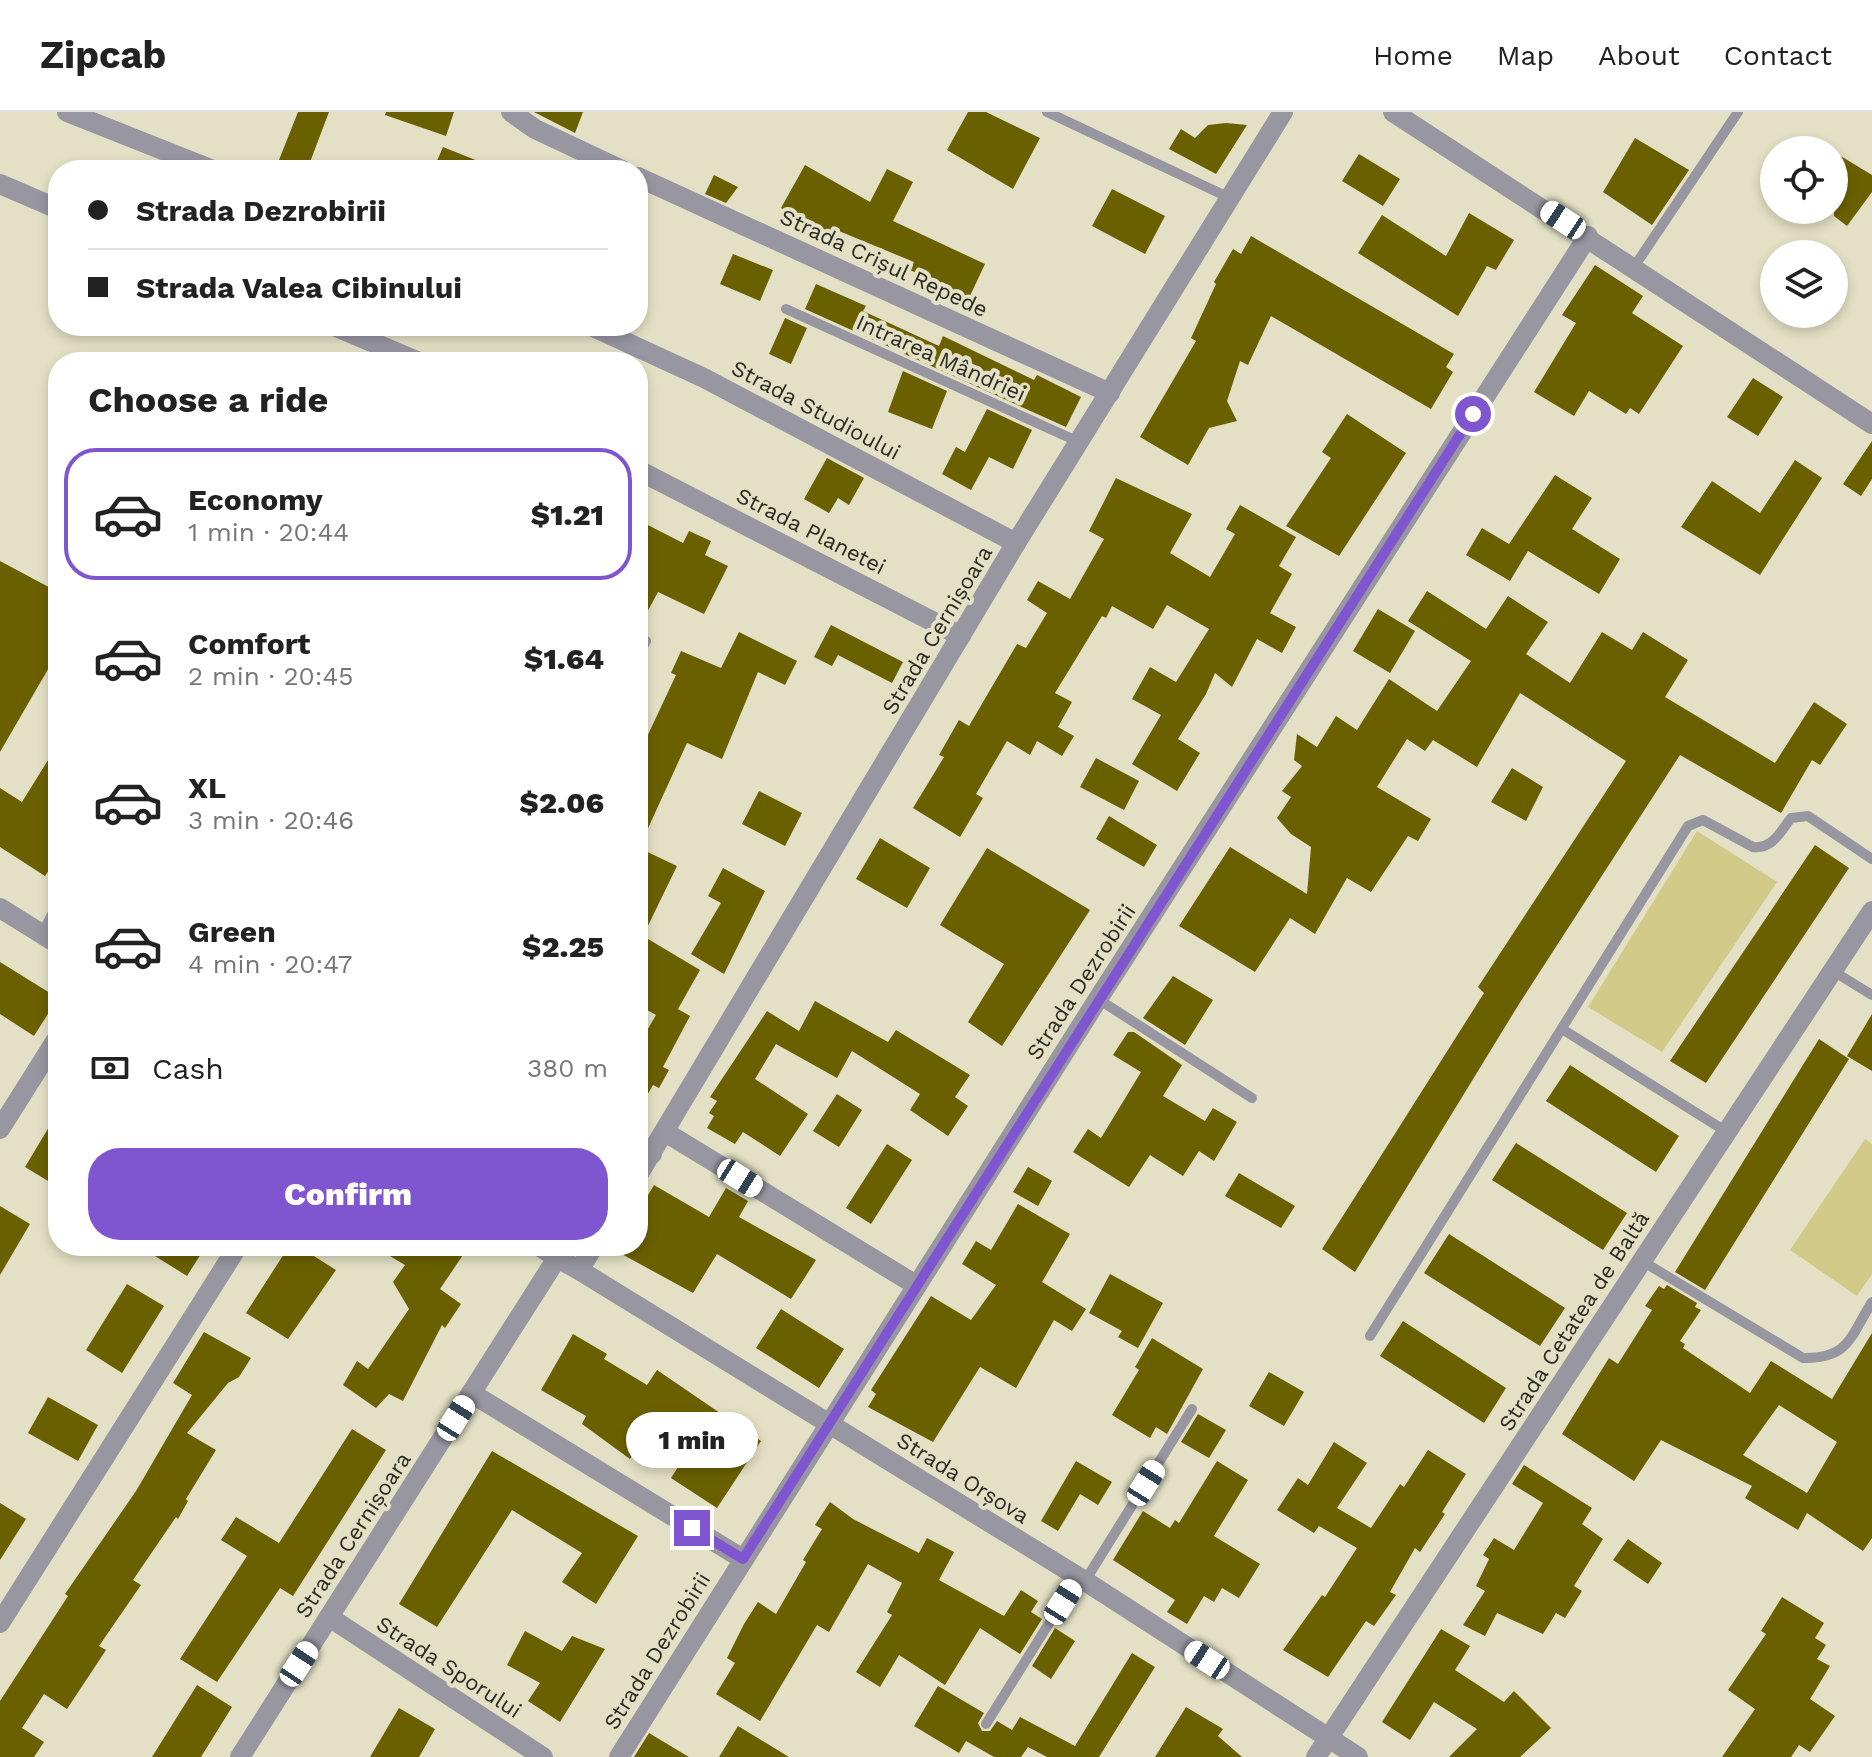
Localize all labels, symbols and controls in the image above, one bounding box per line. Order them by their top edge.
text: Zipcab [40,33,166,77]
text: Home [1373,39,1453,72]
text: Map [1497,39,1554,72]
text: About [1598,39,1680,72]
text: Contact [1724,39,1832,72]
map controls [1760,136,1848,328]
button: locate [1760,136,1848,224]
text: Strada Dezrobirii [136,193,386,228]
car [1536,197,1590,243]
street label: Strada Crișul Repede [776,204,992,322]
button: layers [1760,240,1848,328]
text: Strada Valea Cibinului [136,270,462,305]
street label: Intrarea Mândriei [852,309,1030,407]
street label: Strada Studioului [728,355,904,465]
text: Choose a ride [88,379,328,421]
route start [1455,396,1491,432]
icon: car [92,478,164,550]
text: Economy [188,482,323,517]
street label: Strada Planetei [732,483,890,579]
text: $1.21 [531,497,604,532]
text: 1 min · 20:44 [188,517,349,547]
street label: Strada Cernișoara [877,541,997,719]
icon: car [92,622,164,694]
text: Comfort [188,626,310,661]
text: $1.64 [524,641,604,676]
text: 2 min · 20:45 [188,661,353,691]
icon: car [92,766,164,838]
text: XL [188,770,226,805]
text: $2.06 [520,785,604,820]
text: 3 min · 20:46 [188,805,354,835]
street label: Strada Dezrobirii [1021,900,1141,1064]
icon: car [92,910,164,982]
text: Green [188,914,276,949]
text: $2.25 [522,929,604,964]
text: 4 min · 20:47 [188,949,352,979]
icon: cash [88,1046,132,1090]
text: Cash [152,1051,224,1086]
text: 380 m [527,1053,608,1083]
button: Confirm [88,1148,608,1240]
car [713,1155,767,1201]
street label: Strada Cetatea de Baltă [1494,1207,1654,1435]
car [433,1391,479,1445]
callout: 1 min [626,1412,758,1468]
text: 1 min [659,1425,725,1455]
street label: Strada Orșova [892,1427,1034,1529]
street label: Strada Cernișoara [290,1448,416,1622]
car [1123,1456,1169,1510]
route end [674,1510,710,1546]
street label: Strada Dezrobirii [599,1568,715,1734]
car [1040,1575,1086,1629]
street label: Strada Sporului [372,1611,526,1723]
car [276,1637,322,1691]
car [1180,1637,1234,1683]

